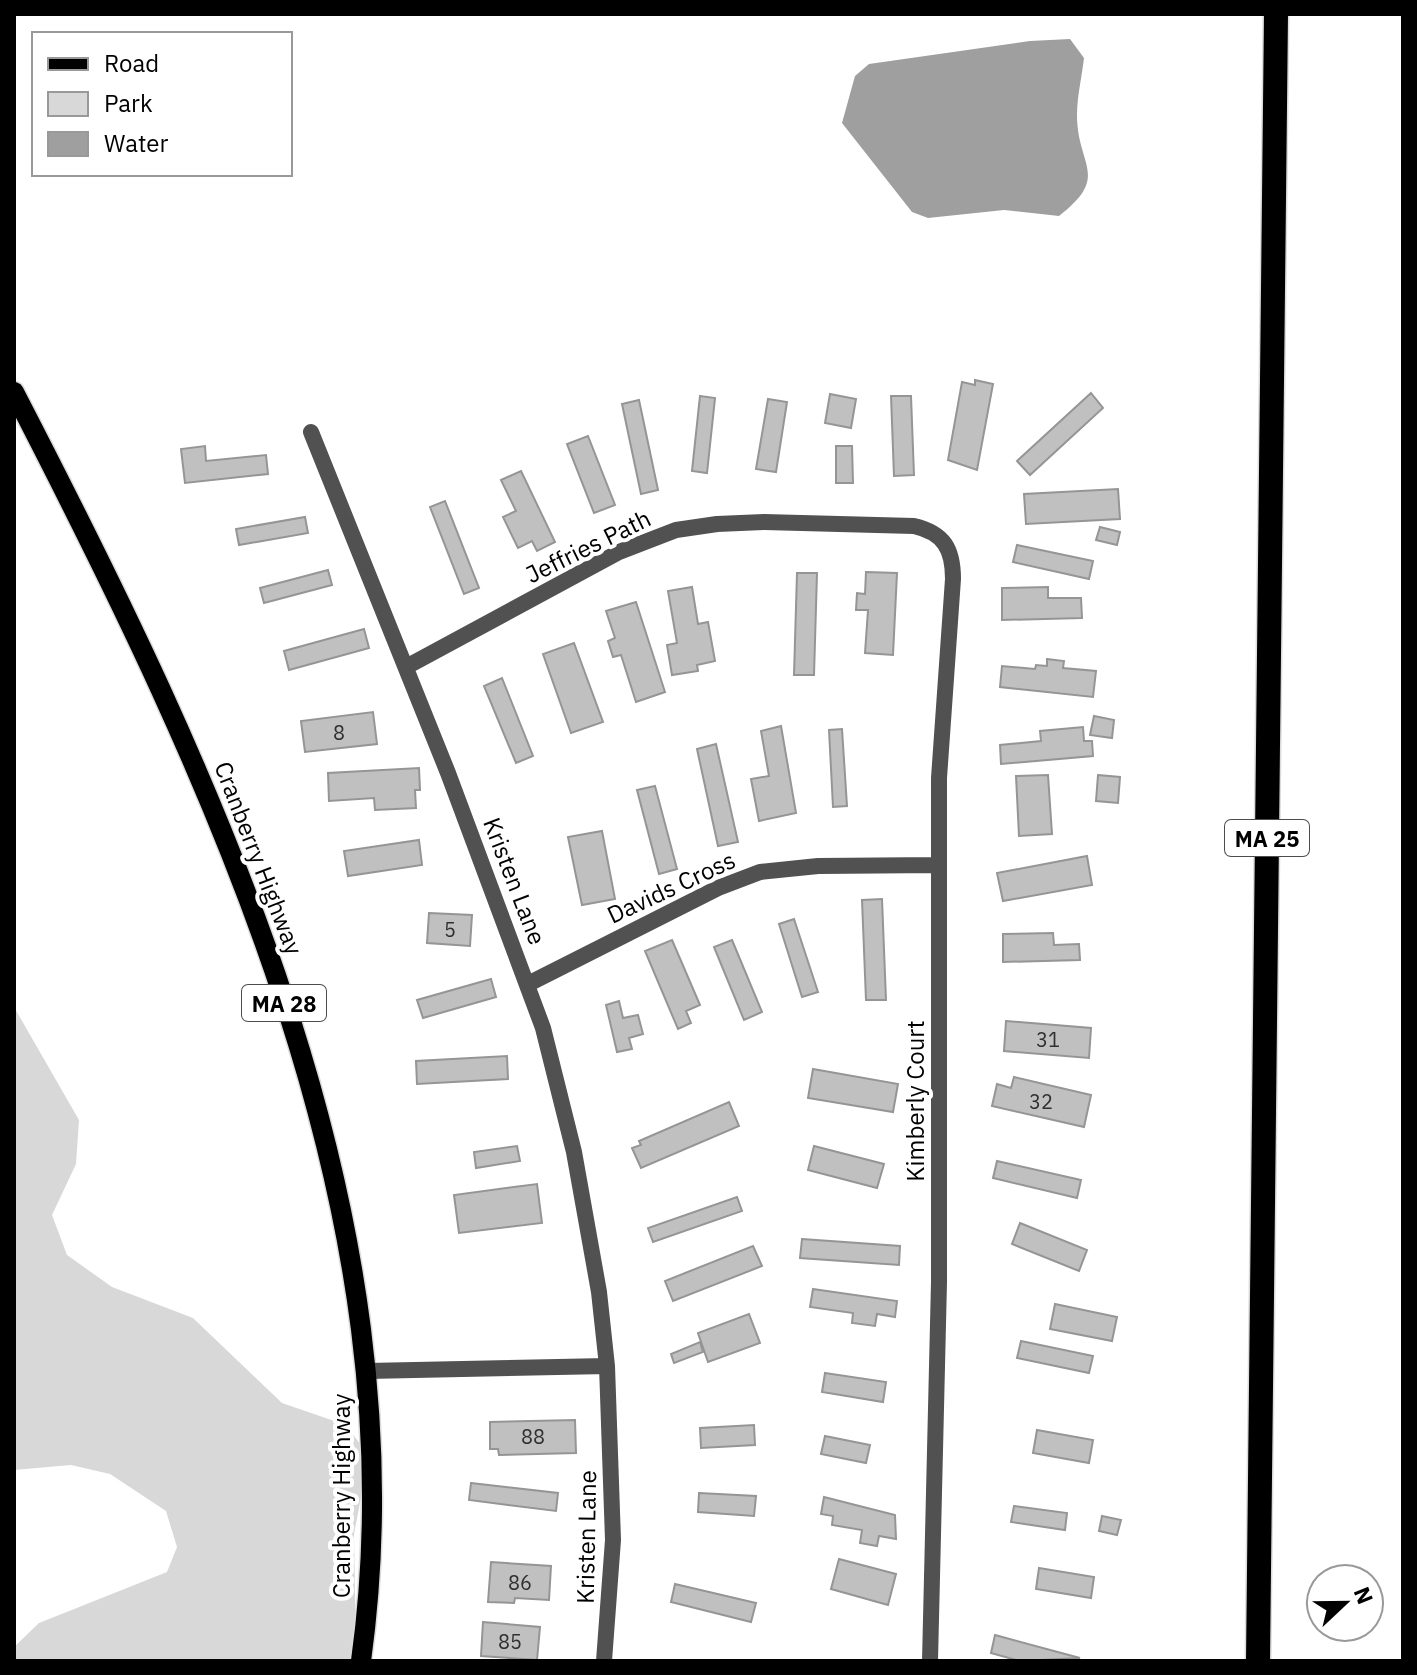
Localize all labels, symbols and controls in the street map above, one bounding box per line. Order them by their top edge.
legend [32,32,292,176]
text: Road [104,47,159,79]
text: Park [104,87,153,119]
text: Water [104,127,168,159]
street label: Jeffries Path [520,502,656,590]
house number: 8 [333,719,345,746]
street label: Cranberry Highway [207,757,311,959]
street label: Kristen Lane [476,813,554,949]
road number: MA 25 [1225,820,1309,856]
street label: Davids Cross [602,843,740,931]
house number: 5 [444,916,456,943]
road number: MA 28 [242,985,326,1021]
street label: Kimberly Court [899,1020,931,1182]
house number: 31 [1036,1026,1060,1053]
house number: 32 [1029,1088,1053,1115]
street label: Cranberry Highway [325,1394,357,1598]
house number: 88 [521,1423,545,1450]
street label: Kristen Lane [569,1470,603,1604]
north arrow [1305,1563,1385,1643]
house number: 86 [508,1569,532,1596]
text: N [1348,1583,1380,1608]
house number: 85 [498,1628,522,1655]

